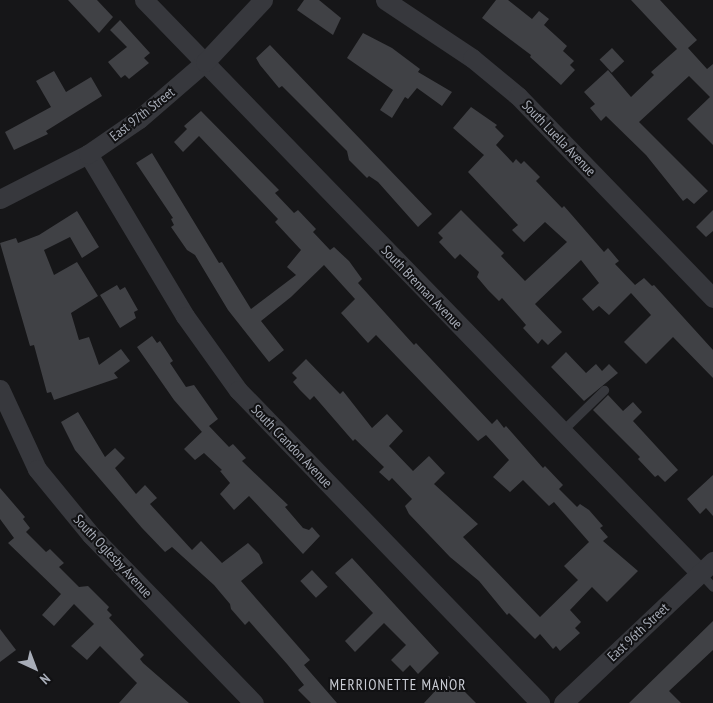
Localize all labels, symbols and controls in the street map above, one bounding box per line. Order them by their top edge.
street label: East 97th Street [106,83,178,145]
street label: South Luella Avenue [519,97,599,179]
street label: South Brennan Avenue [378,242,466,332]
street label: South Crandon Avenue [248,401,336,491]
street label: South Oglesby Avenue [70,511,156,601]
street label: East 96th Street [604,599,672,665]
north arrow [10,643,60,693]
text: N [36,670,54,688]
district label: MERRIONETTE MANOR [327,676,469,694]

